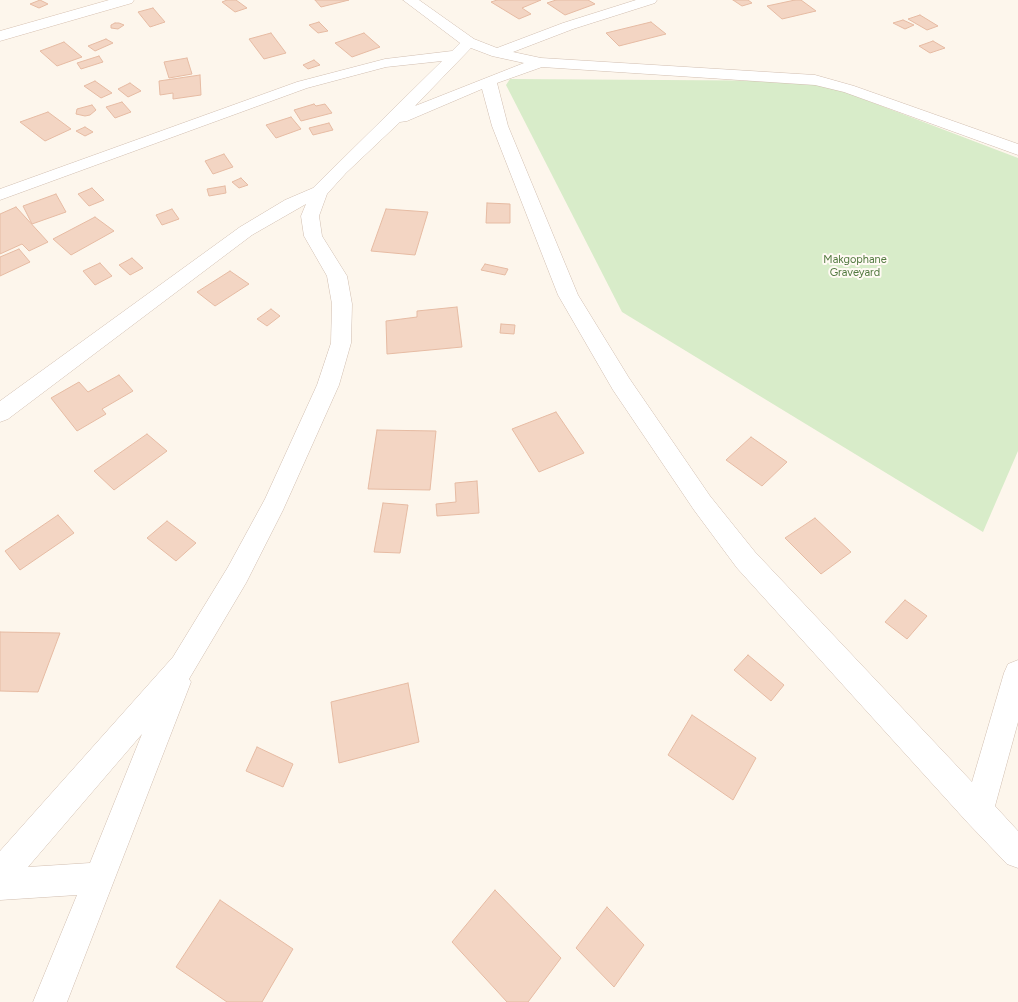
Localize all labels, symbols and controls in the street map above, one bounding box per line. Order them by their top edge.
park label: Makgophane Graveyard [823,253,887,279]

